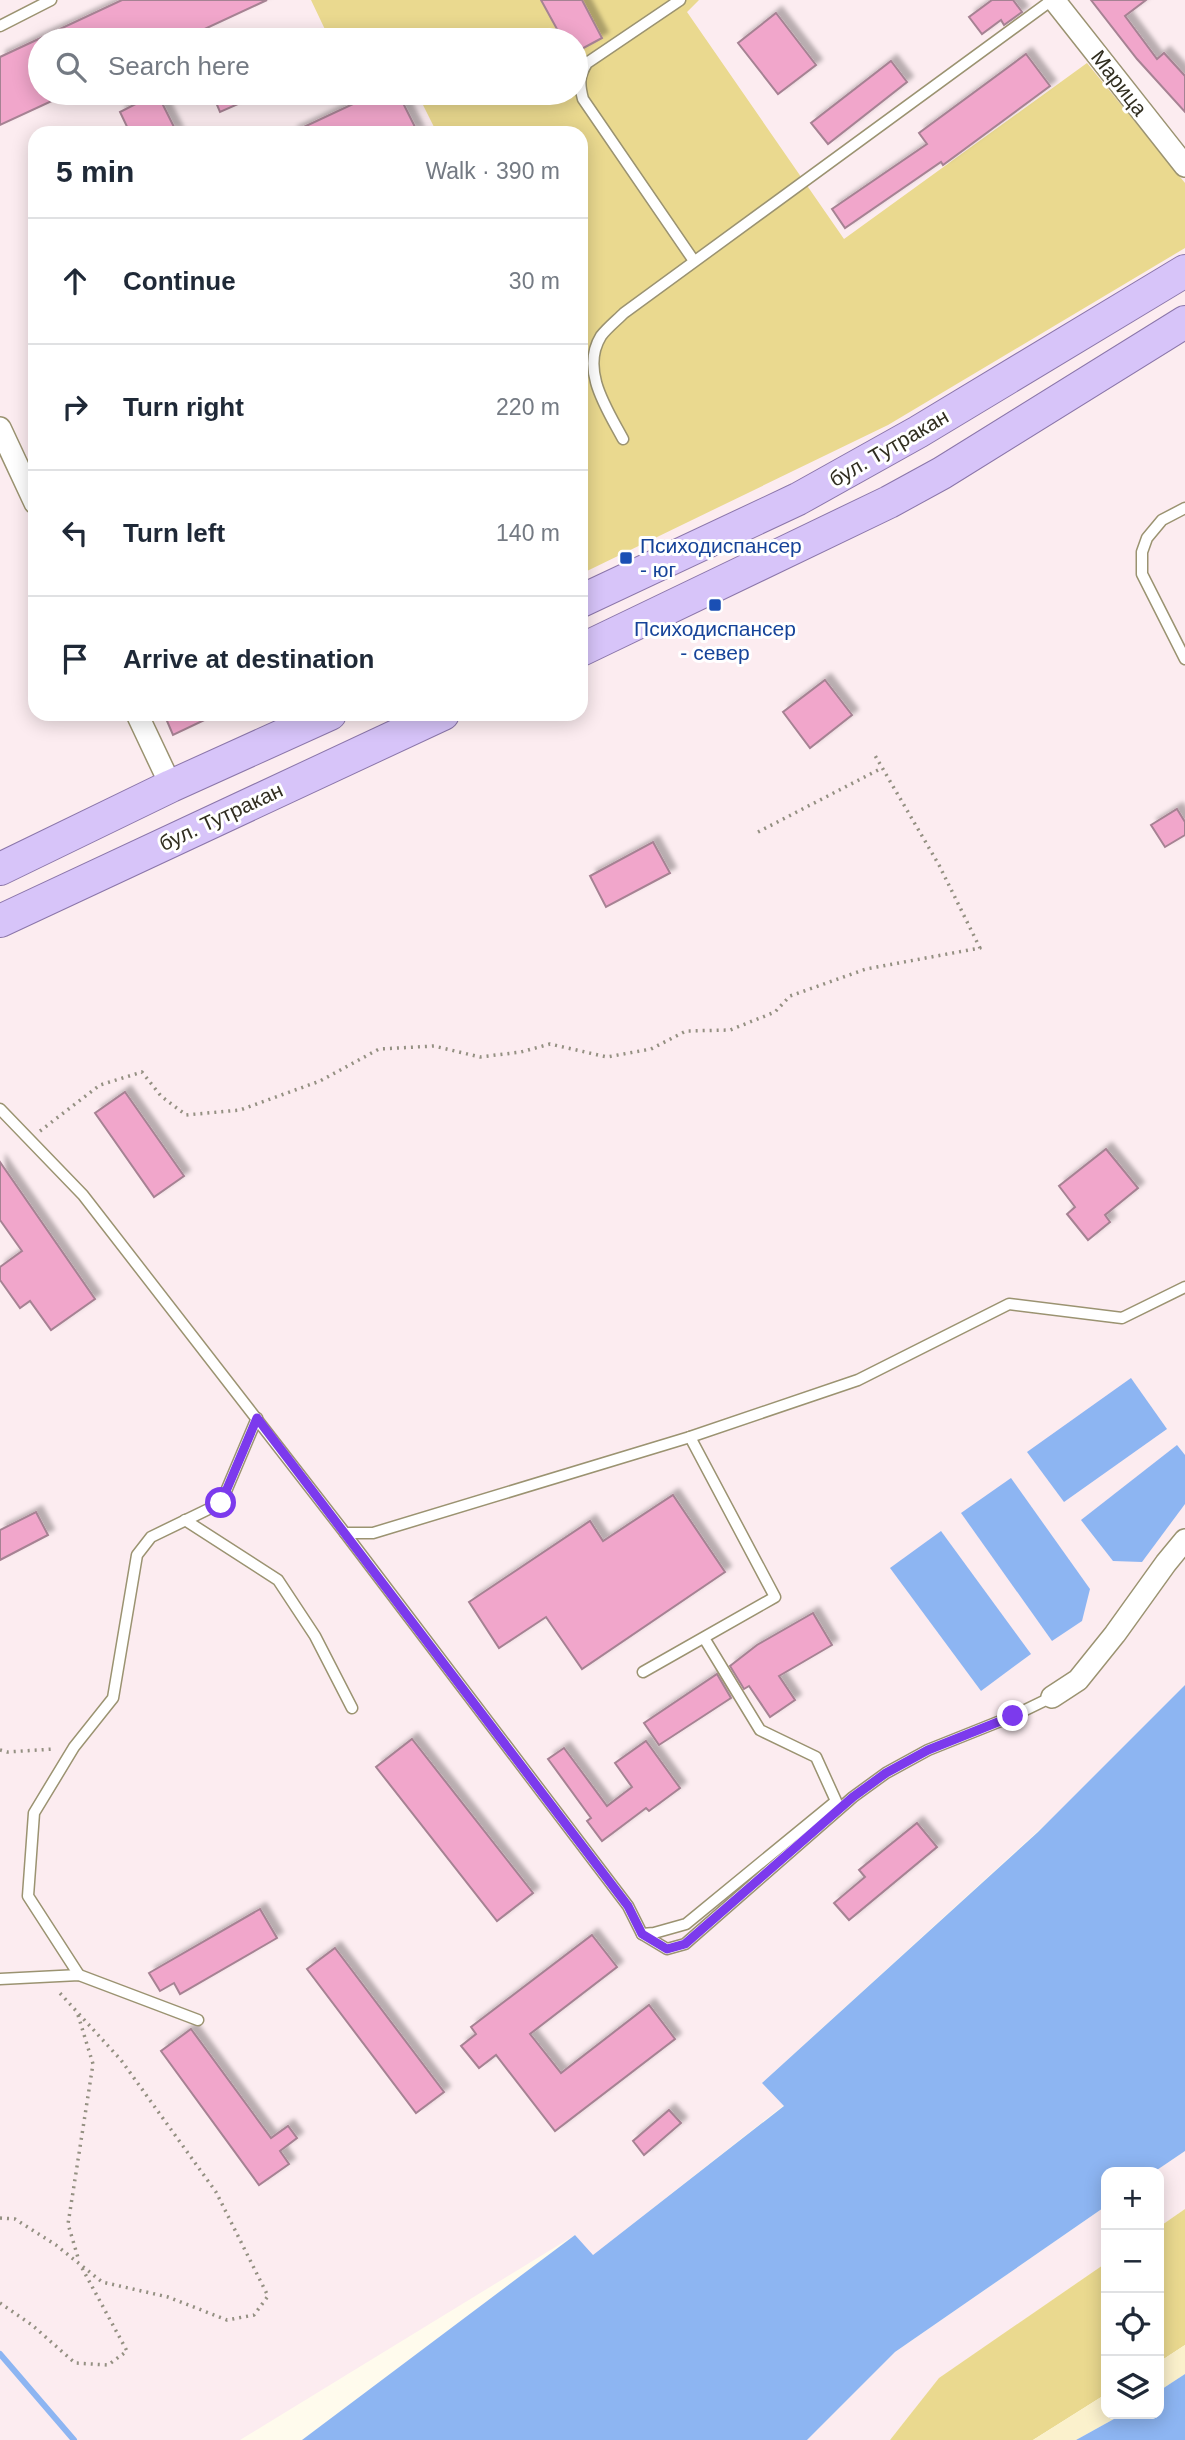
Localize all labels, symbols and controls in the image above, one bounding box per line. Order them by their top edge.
search box [28,28,588,105]
street label: Марица [1087,45,1152,120]
icon: search [52,48,90,86]
text: Search here [108,51,250,81]
text: 5 min [56,155,134,188]
text: Walk · 390 m [425,158,560,184]
icon: ahead [56,262,94,300]
text: Continue [123,266,236,296]
text: 30 m [509,268,560,294]
icon: right [56,388,94,426]
text: Turn right [123,392,244,422]
text: 220 m [496,394,560,420]
street label: бул. Тутракан [825,404,952,491]
icon: left [56,514,94,552]
text: Turn left [123,518,225,548]
text: 140 m [496,520,560,546]
place label: Психодиспансер - юг [640,534,802,581]
marker: Психодиспансер - юг [618,550,634,566]
marker: Психодиспансер - север [707,597,723,613]
place label: Психодиспансер - север [634,617,796,664]
icon: arrive [56,640,94,678]
text: Arrive at destination [123,644,374,674]
street label: бул. Тутракан [155,778,286,855]
route start [205,1487,236,1518]
route end [997,1700,1028,1731]
map controls [1101,2167,1164,2419]
button: + [1101,2167,1164,2230]
button: − [1101,2230,1164,2293]
button: locate [1101,2293,1164,2356]
button: layers [1101,2356,1164,2419]

